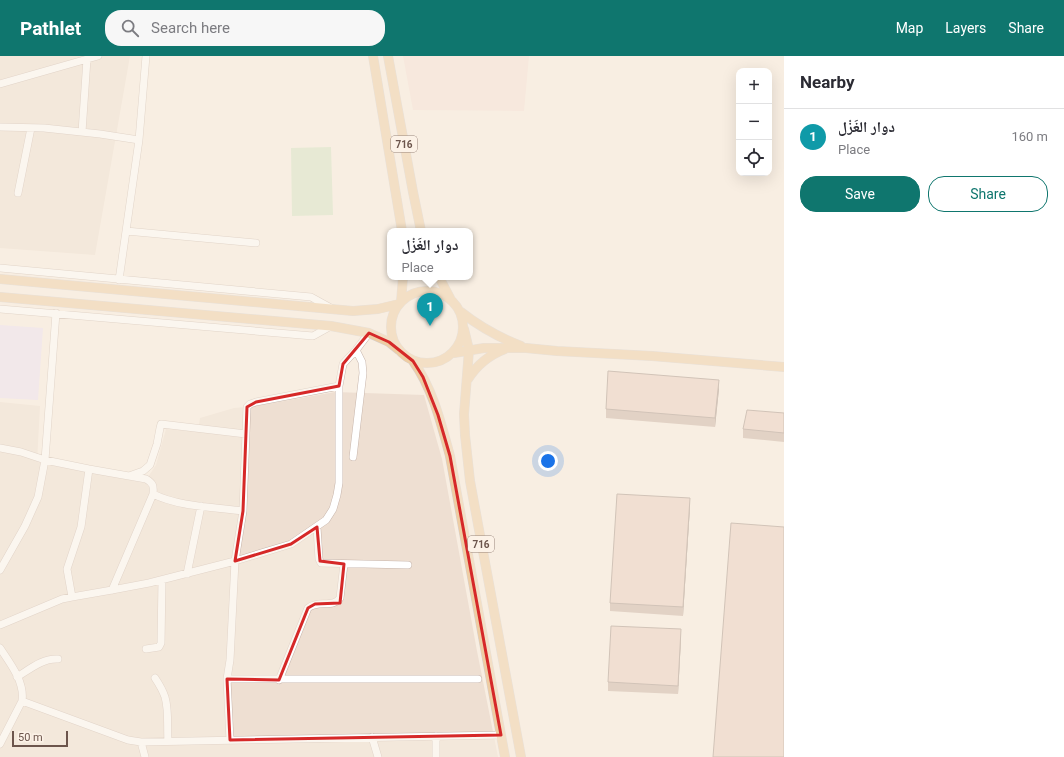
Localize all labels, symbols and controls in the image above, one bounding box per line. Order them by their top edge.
search box [105,10,385,46]
text: Pathlet [20,17,81,40]
icon: search [119,17,141,39]
text: Search here [151,19,230,37]
text: Map [896,20,923,36]
text: Layers [945,20,986,36]
text: Share [1008,20,1044,36]
map controls [736,68,772,176]
button: + [736,68,772,104]
text: Nearby [800,72,855,92]
button: − [736,104,772,140]
text: دوار الغَزْل [838,118,895,136]
text: 1 [809,129,817,144]
text: 160 m [1011,129,1048,144]
road number: 716 [391,136,417,152]
button: locate [736,140,772,176]
text: Place [838,142,870,157]
button: Save [800,176,920,212]
button: Share [928,176,1048,212]
popup [387,228,473,280]
text: دوار الغَزْل [402,236,458,254]
text: Place [402,260,434,275]
pin: 1 [417,293,443,326]
your location [538,451,558,471]
road number: 716 [468,536,494,552]
scale bar [12,729,68,748]
text: 50 m [18,731,43,744]

